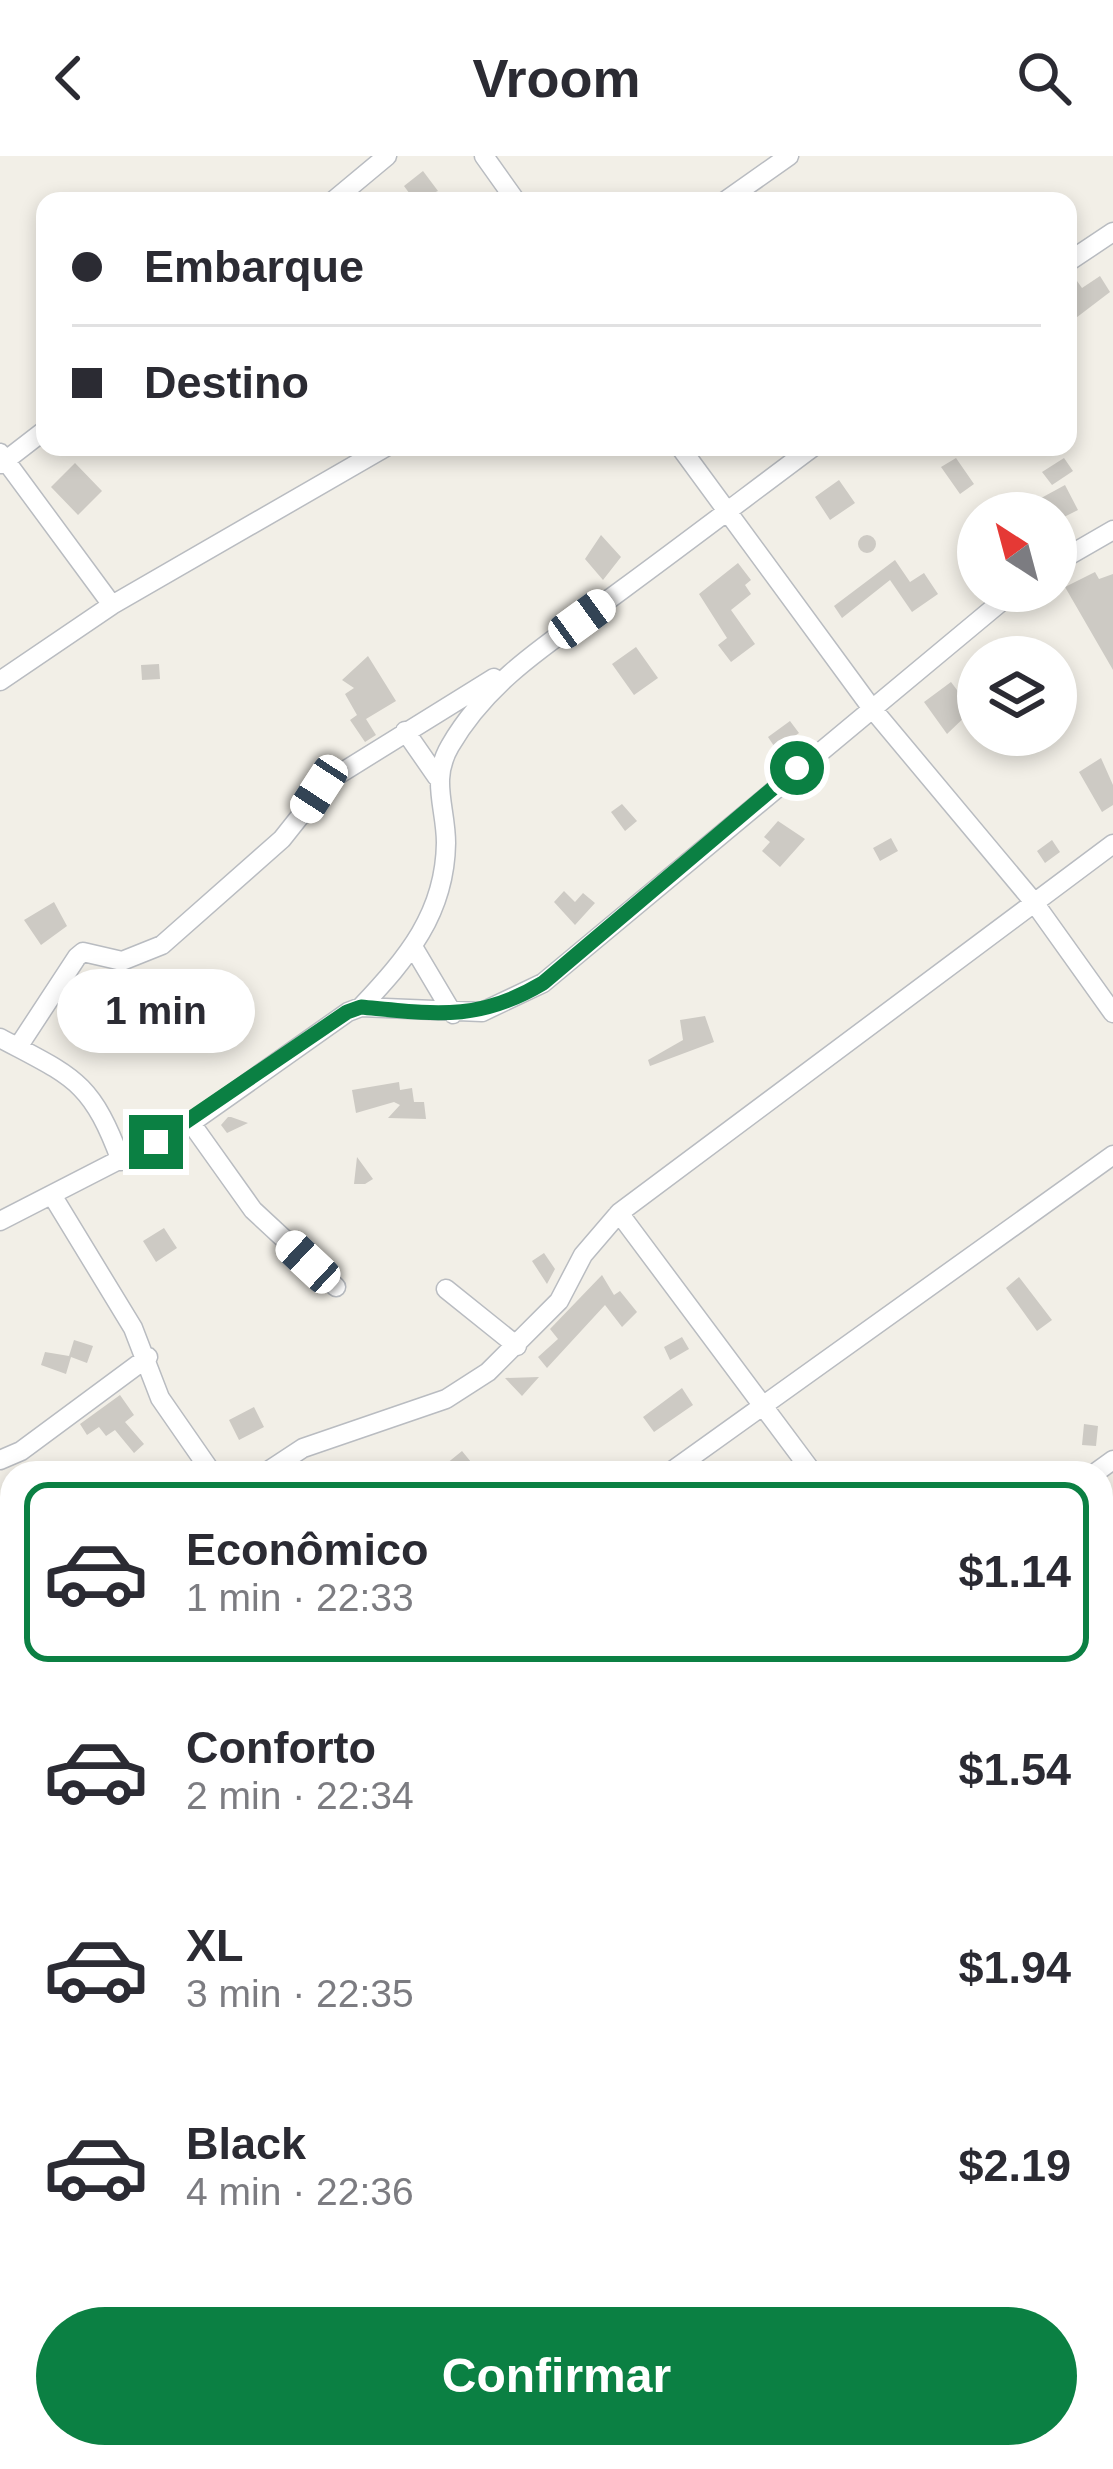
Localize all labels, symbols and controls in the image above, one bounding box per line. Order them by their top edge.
icon: back [36,45,102,111]
icon: search [1011,45,1077,111]
text: Vroom [472,48,641,108]
text: Embarque [144,241,364,292]
text: Destino [144,357,309,408]
north arrow [957,492,1077,612]
map controls [957,492,1077,756]
car [542,583,622,655]
button: layers [957,636,1077,756]
route start [770,741,824,795]
car [284,749,354,829]
callout: 1 min [57,968,255,1052]
text: 1 min [105,989,207,1032]
route end [129,1115,183,1169]
car [269,1224,347,1300]
icon: car [42,1518,150,1626]
text: Econômico [186,1524,429,1575]
text: $1.14 [958,1546,1071,1597]
text: 1 min · 22:33 [186,1576,414,1619]
icon: car [42,1716,150,1824]
text: Conforto [186,1722,376,1773]
text: $1.54 [958,1744,1071,1795]
text: 2 min · 22:34 [186,1774,414,1817]
icon: car [42,1914,150,2022]
text: XL [186,1920,244,1971]
text: $1.94 [958,1942,1071,1993]
text: 3 min · 22:35 [186,1972,414,2015]
icon: car [42,2112,150,2220]
text: Black [186,2118,306,2169]
text: $2.19 [958,2140,1071,2191]
text: 4 min · 22:36 [186,2170,414,2213]
button: Confirmar [36,2307,1077,2445]

